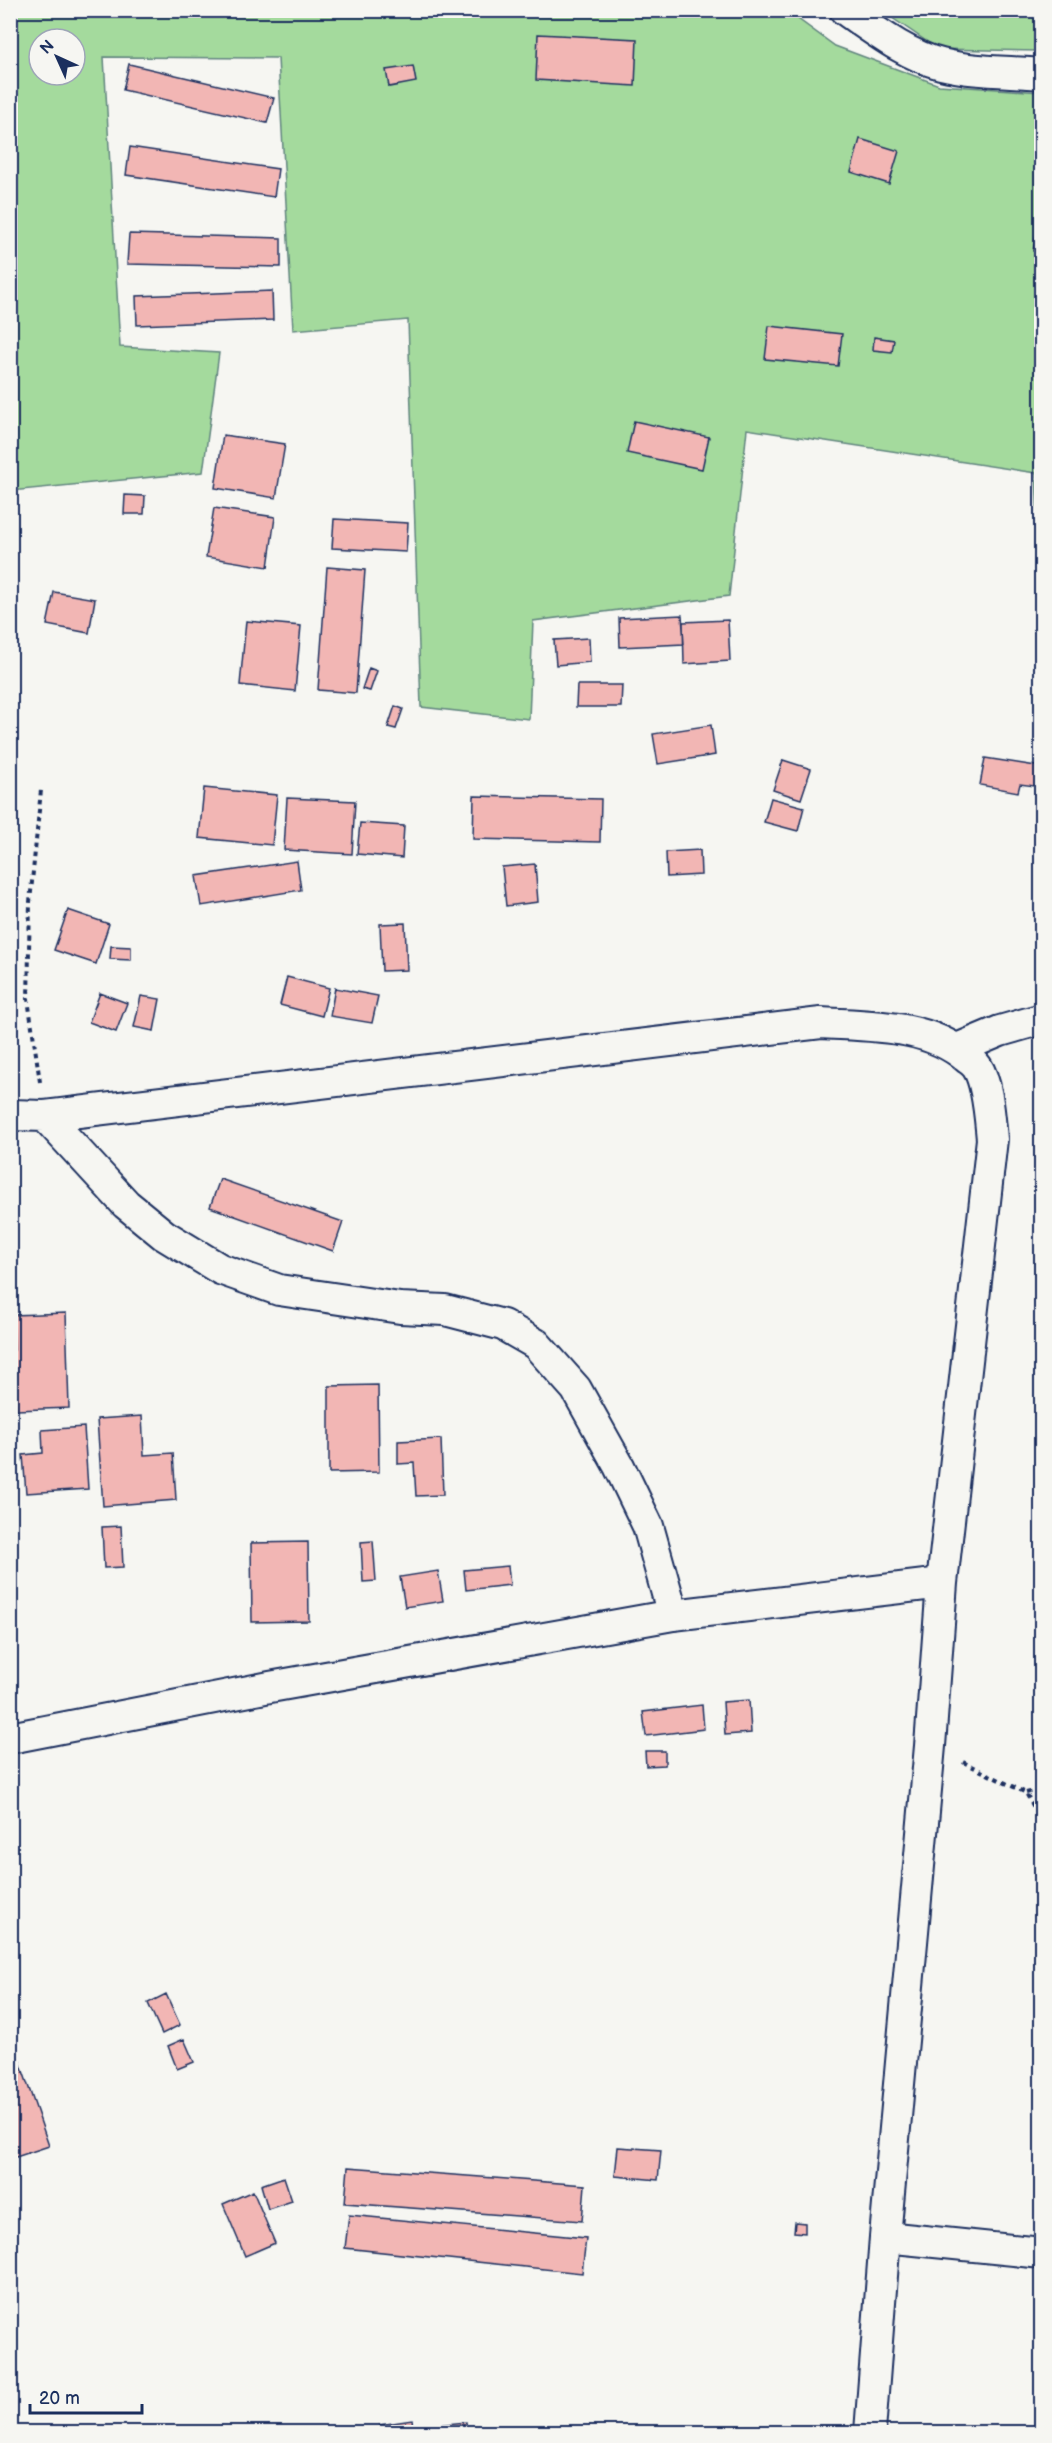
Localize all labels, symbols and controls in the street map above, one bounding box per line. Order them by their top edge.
north arrow [27,27,87,87]
text: N [36,36,58,58]
scale bar [30,2377,142,2415]
text: 20 m [39,2388,80,2409]

